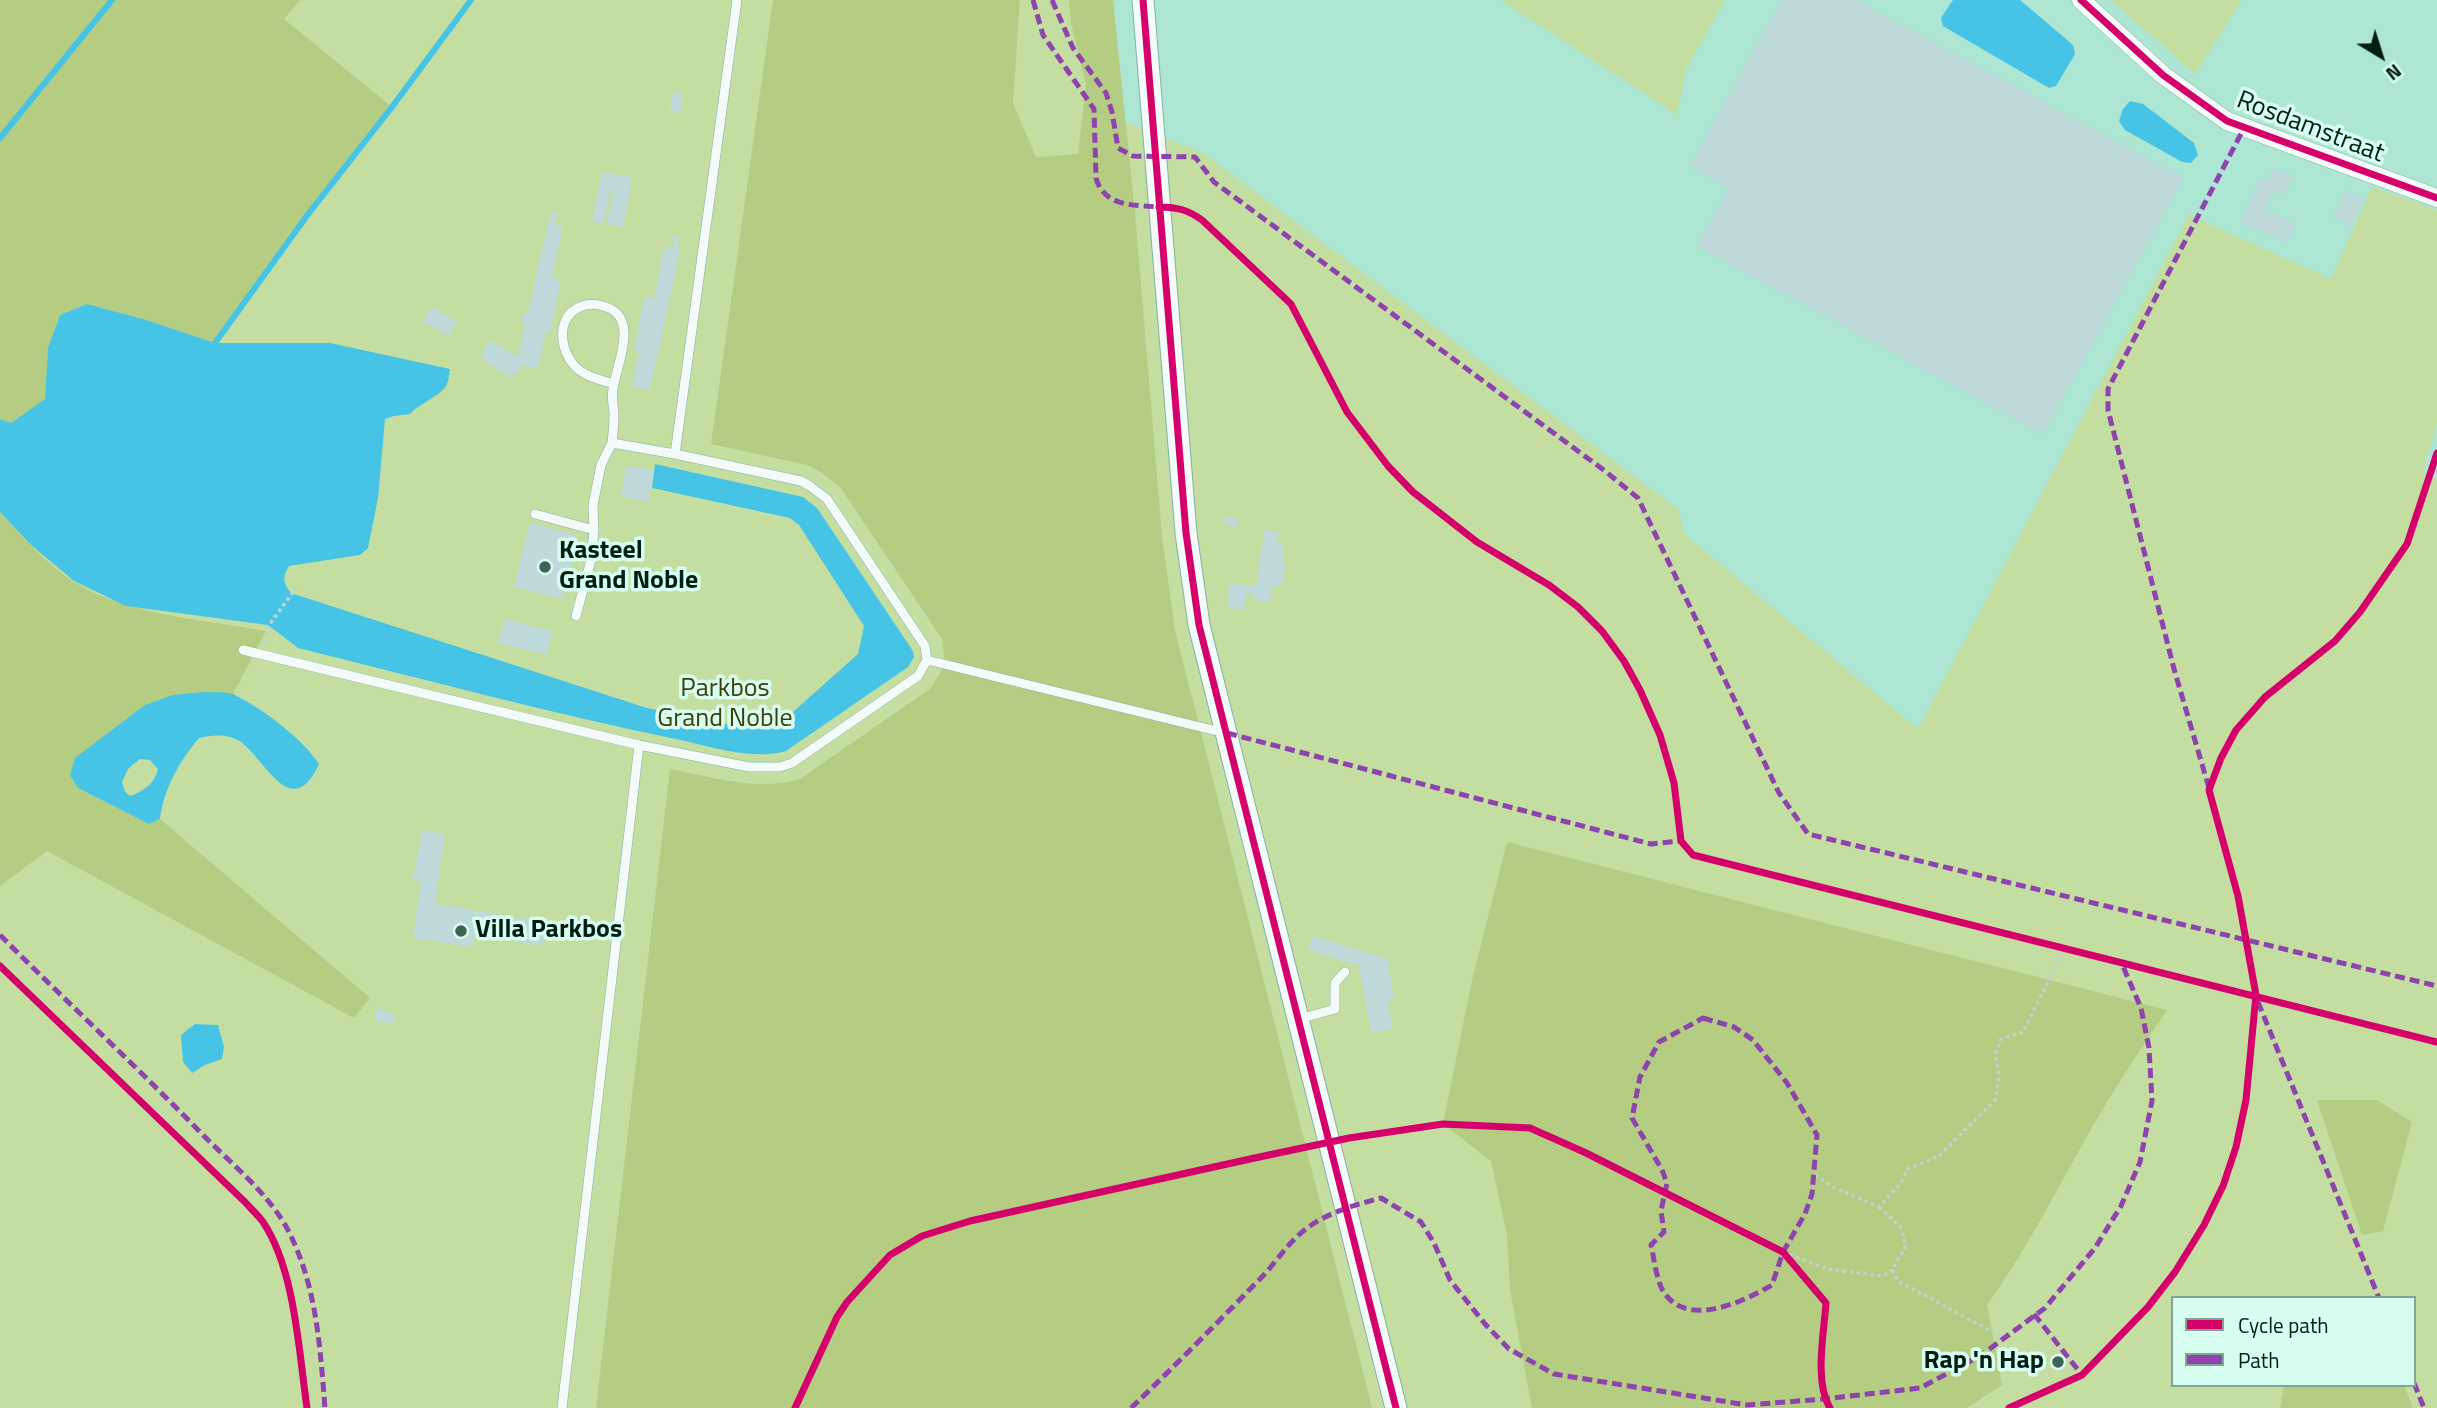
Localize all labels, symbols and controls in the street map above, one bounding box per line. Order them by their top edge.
north arrow [2346,21,2416,91]
text: N [2380,57,2408,88]
street label: Rosdamstraat [2232,86,2388,170]
place label: Kasteel Grand Noble [559,536,698,598]
marker: Kasteel Grand Noble [537,559,553,575]
park label: Parkbos Grand Noble [657,674,793,736]
place label: Villa Parkbos [475,915,622,947]
marker: Villa Parkbos [453,923,469,939]
legend [2171,1296,2416,1387]
text: Cycle path [2238,1309,2329,1341]
text: Path [2238,1344,2280,1376]
place label: Rap 'n Hap [1924,1346,2044,1378]
marker: Rap 'n Hap [2050,1354,2066,1370]

